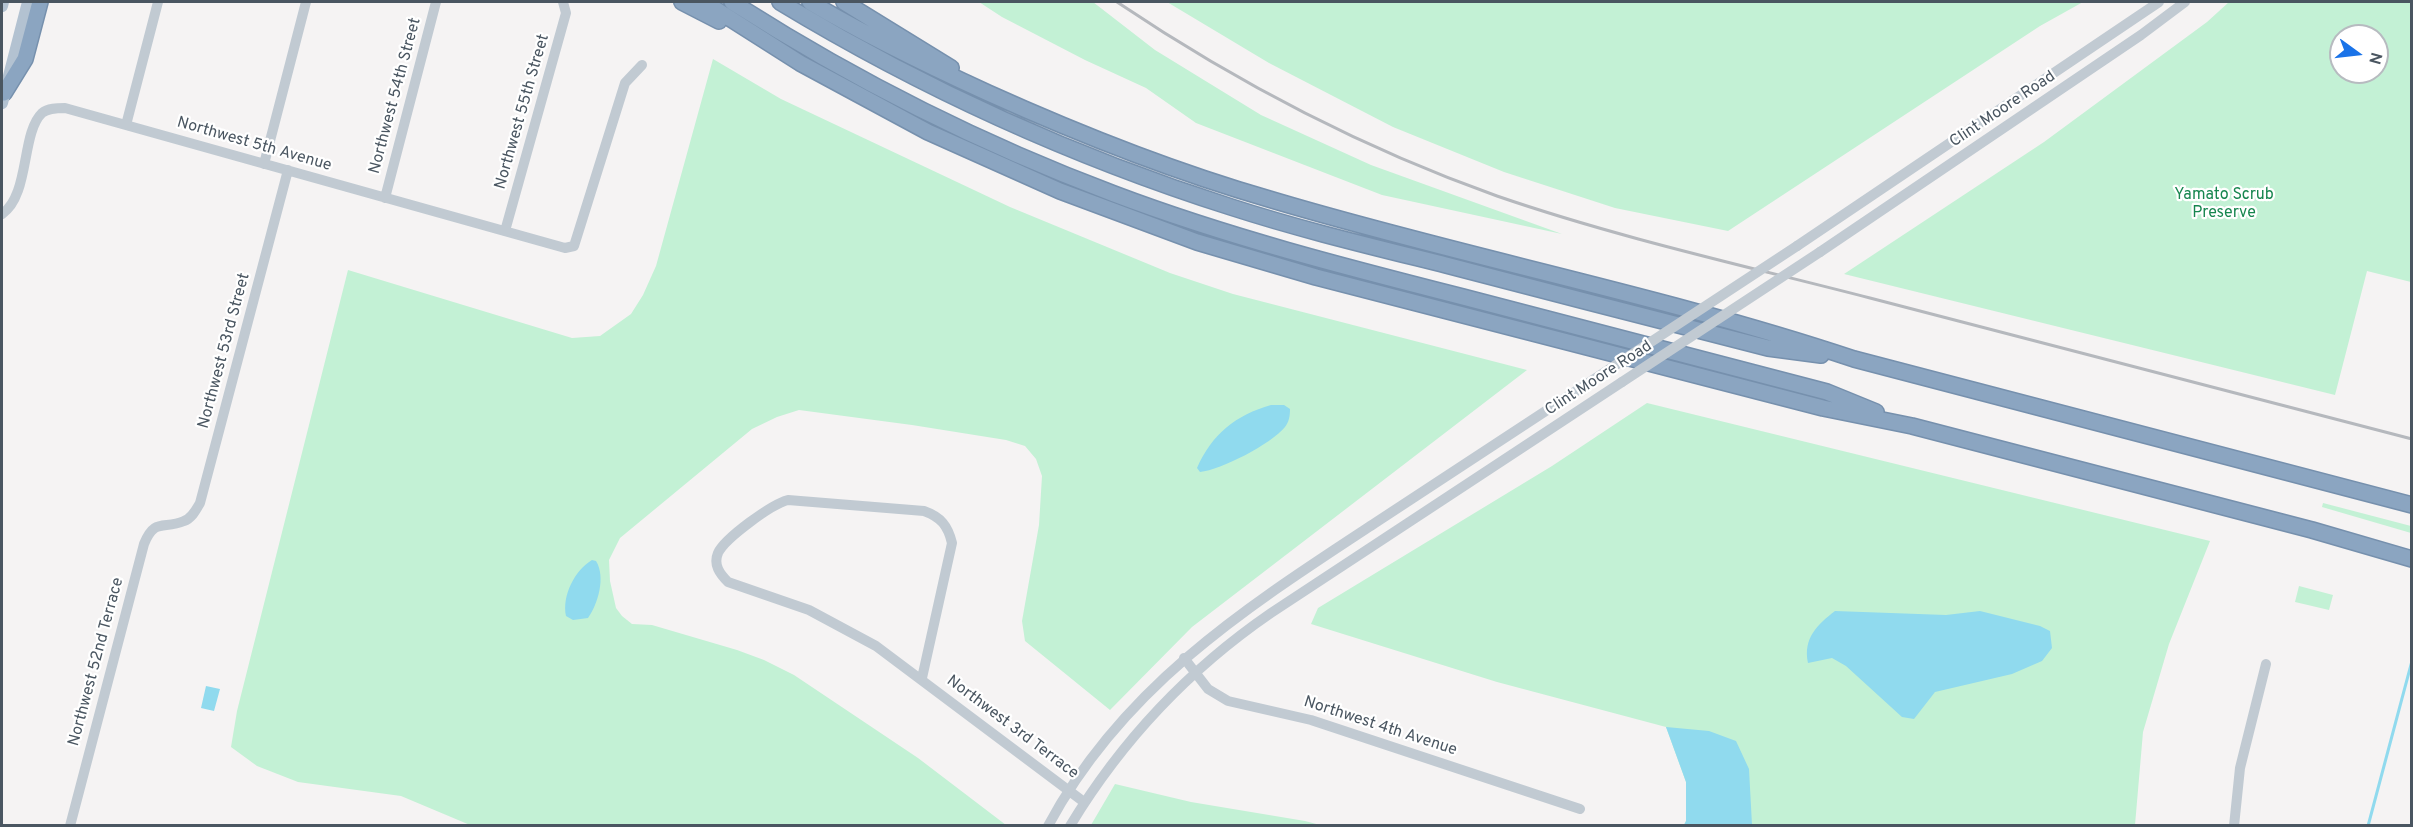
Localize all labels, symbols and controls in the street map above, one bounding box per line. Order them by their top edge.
street label: Northwest 54th Street [366,16,426,176]
north arrow [2329,24,2389,84]
street label: Northwest 55th Street [492,32,554,192]
text: N [2363,50,2386,66]
street label: Clint Moore Road [1947,68,2059,152]
street label: Northwest 5th Avenue [174,114,334,176]
park label: Yamato Scrub Preserve [2174,186,2274,224]
street label: Northwest 53rd Street [195,271,255,431]
street label: Clint Moore Road [1542,337,1656,421]
street label: Northwest 52nd Terrace [65,576,129,748]
street label: Northwest 3rd Terrace [942,672,1082,784]
street label: Northwest 4th Avenue [1301,693,1459,761]

